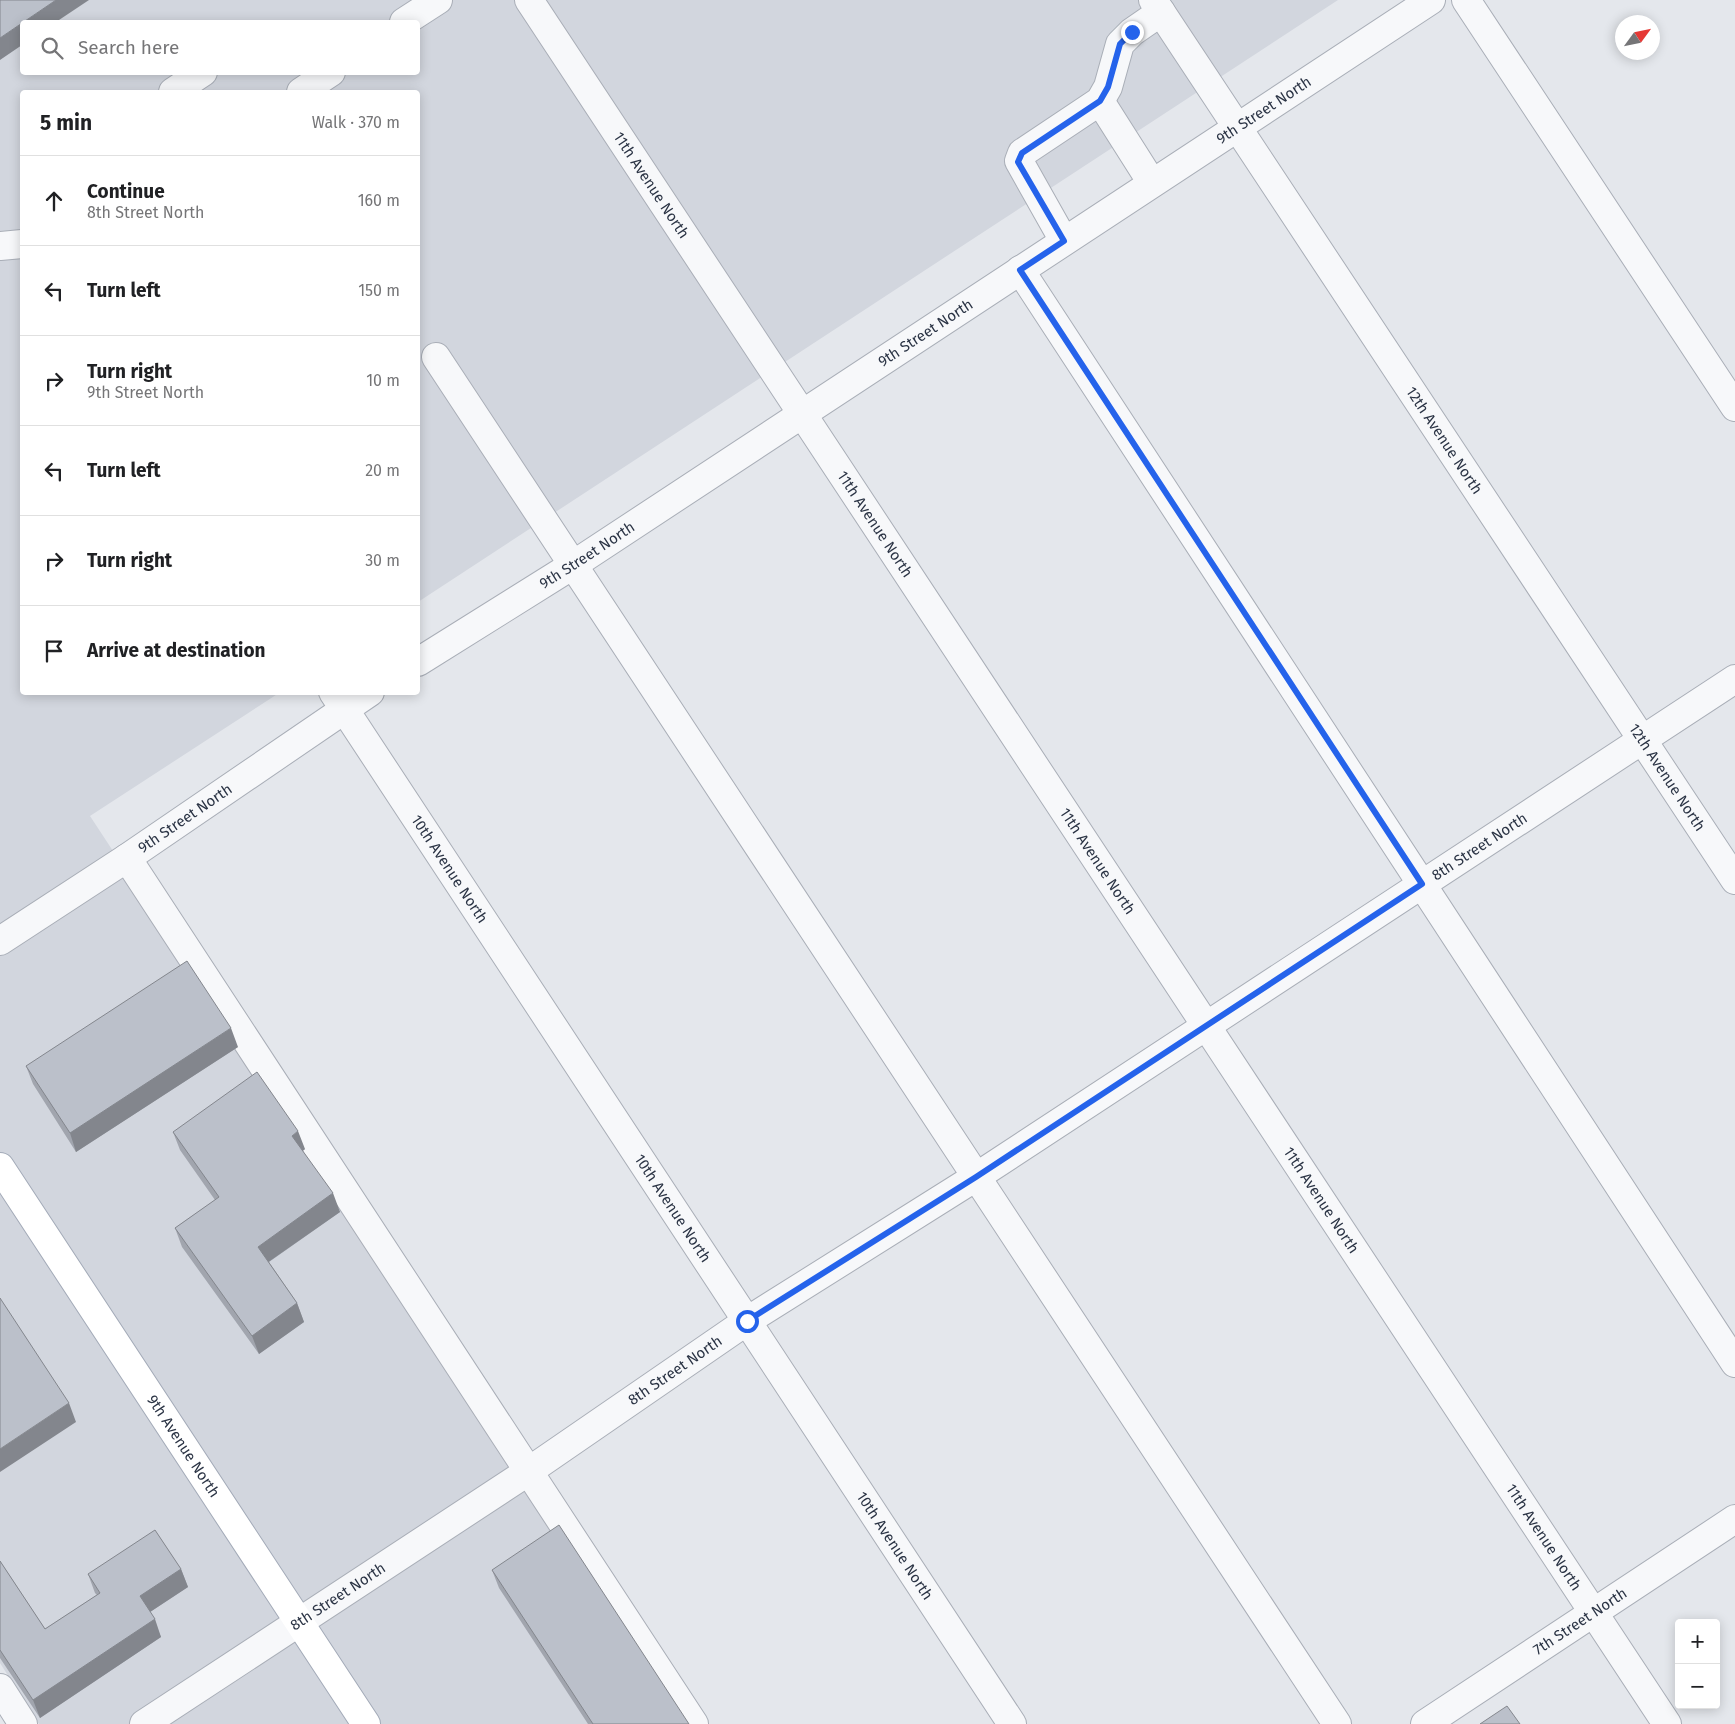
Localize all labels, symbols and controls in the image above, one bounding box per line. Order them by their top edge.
north arrow [1615,15,1660,60]
search box [20,20,420,75]
route end [1121,21,1144,44]
icon: search [38,34,66,62]
text: Search here [78,36,179,59]
street label: 9th Street North [1213,72,1315,148]
text: 5 min [40,110,92,136]
text: Walk · 370 m [312,113,400,132]
street label: 11th Avenue North [610,129,693,242]
text: Continue [87,180,165,203]
icon: ahead [40,187,68,215]
text: 160 m [358,191,400,210]
text: 8th Street North [87,203,204,222]
icon: left [40,277,68,305]
text: Turn left [87,279,161,302]
text: 150 m [358,281,400,300]
street label: 9th Street North [875,295,976,371]
text: Turn right [87,360,172,383]
icon: right [40,367,68,395]
text: 10 m [366,371,400,390]
text: 9th Street North [87,383,204,402]
street label: 12th Avenue North [1402,383,1486,497]
icon: left [40,457,68,485]
text: Turn left [87,459,161,482]
text: 20 m [365,461,400,480]
street label: 11th Avenue North [833,467,917,581]
street label: 9th Street North [536,518,638,593]
icon: right [40,547,68,575]
text: Turn right [87,549,172,572]
text: 30 m [365,551,400,570]
icon: arrive [40,637,68,665]
text: Arrive at destination [87,639,266,662]
street label: 12th Avenue North [1625,720,1709,834]
street label: 9th Street North [135,780,235,857]
street label: 11th Avenue North [1056,805,1139,918]
street label: 8th Street North [1428,809,1530,884]
street label: 10th Avenue North [407,812,492,927]
street label: 11th Avenue North [1280,1143,1363,1257]
street label: 10th Avenue North [631,1151,715,1266]
route start [736,1310,759,1333]
street label: 8th Street North [625,1332,726,1409]
street label: 9th Avenue North [143,1391,224,1501]
street label: 11th Avenue North [1502,1481,1585,1594]
street label: 10th Avenue North [853,1488,937,1603]
street label: 8th Street North [287,1559,389,1634]
street label: 7th Street North [1530,1584,1630,1659]
map controls [1675,1619,1720,1709]
button: + [1675,1619,1720,1664]
button: − [1675,1664,1720,1709]

